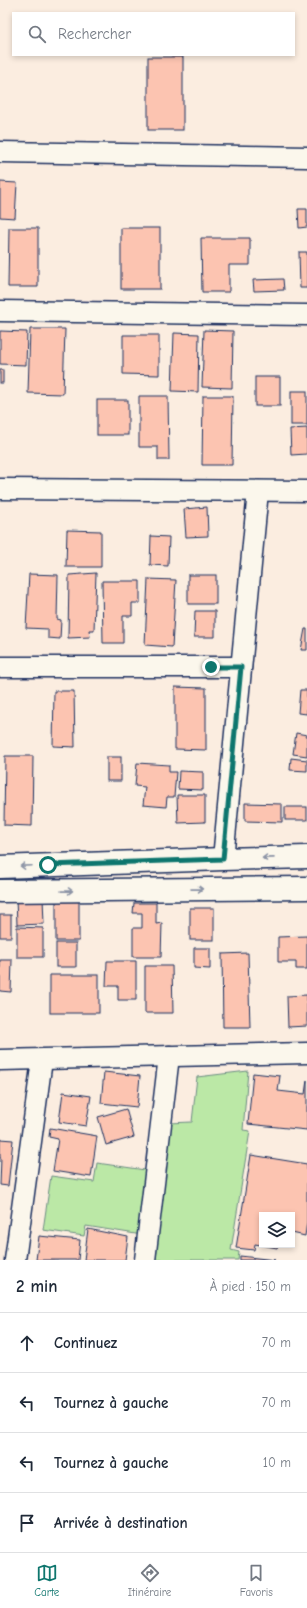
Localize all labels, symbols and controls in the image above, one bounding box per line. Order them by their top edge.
search box [12,12,295,56]
icon: search [26,23,48,45]
text: Rechercher [58,25,131,43]
route end [202,658,220,676]
one-way arrow [262,854,275,862]
route start [39,856,57,874]
one-way arrow [20,862,33,870]
one-way arrow [190,885,203,893]
one-way arrow [60,887,73,895]
map controls [259,1212,295,1248]
button: layers [259,1212,295,1248]
text: 2 min [16,1277,57,1296]
text: À pied · 150 m [210,1279,291,1294]
icon: ahead [16,1332,38,1354]
text: Continuez [54,1334,117,1352]
text: 70 m [262,1335,291,1350]
icon: left [16,1392,38,1414]
text: Tournez à gauche [54,1394,168,1412]
text: 70 m [262,1395,291,1410]
icon: left [16,1452,38,1474]
text: Tournez à gauche [54,1454,168,1472]
text: 10 m [263,1455,291,1470]
icon: arrive [16,1512,38,1534]
text: Arrivée à destination [54,1514,188,1532]
tab: Carte [34,1562,59,1599]
tab: Itinéraire [128,1562,171,1599]
tab: Favoris [240,1562,273,1599]

